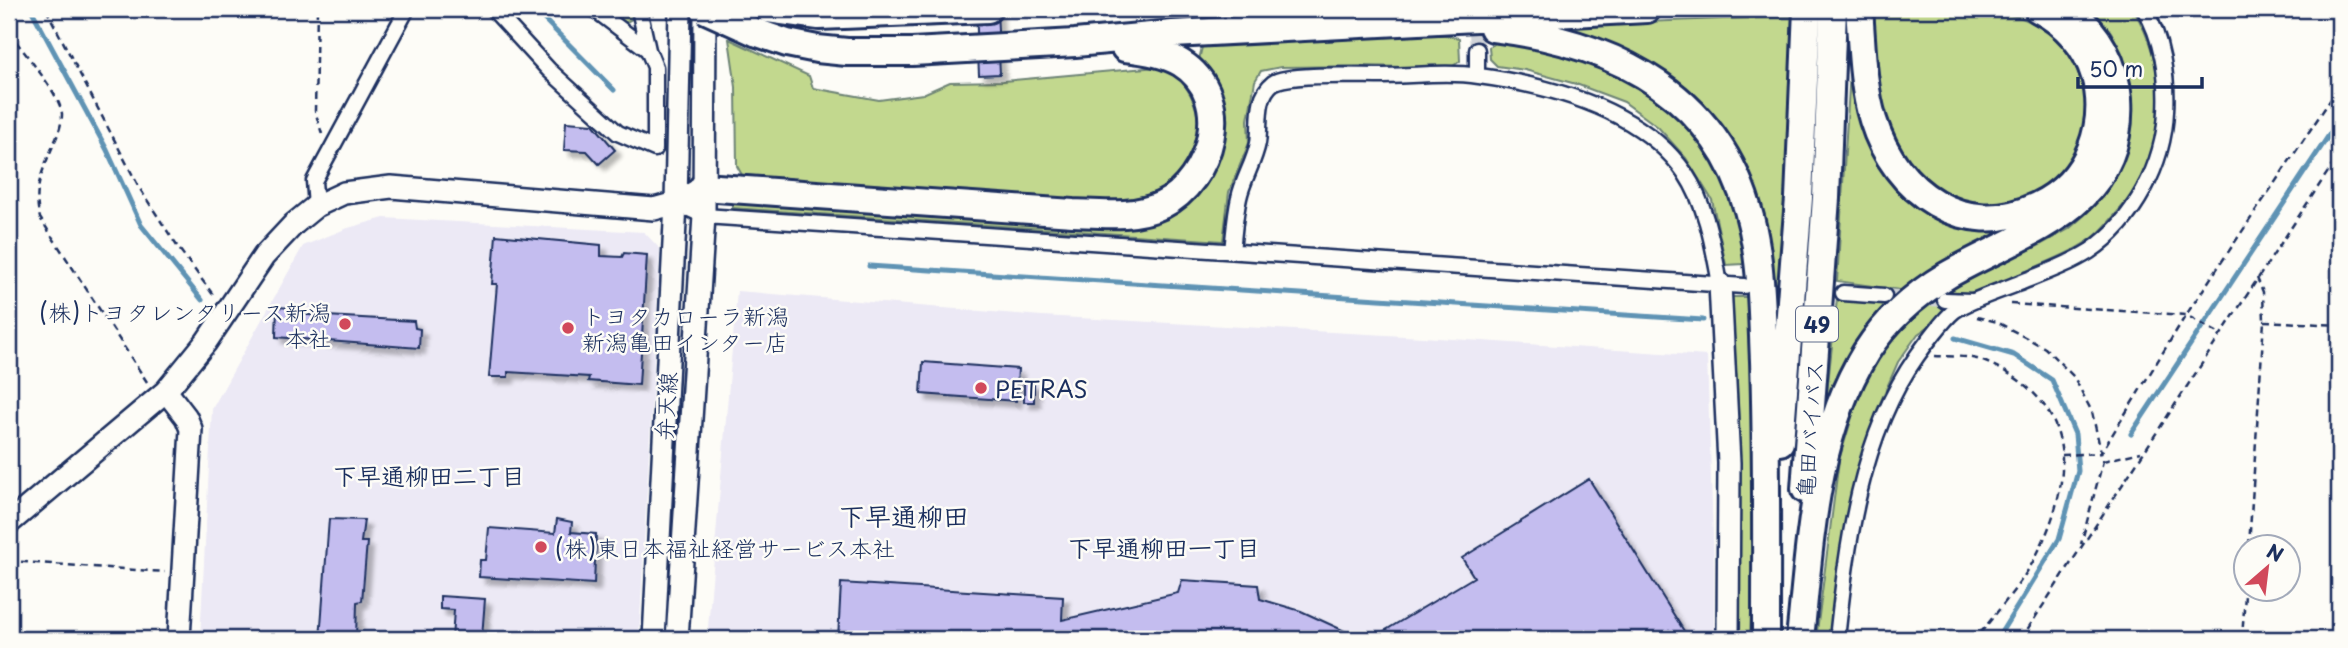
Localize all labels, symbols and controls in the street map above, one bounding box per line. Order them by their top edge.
scale bar [2078,46,2203,90]
text: 50 m [2089,52,2143,84]
place label: (株)トヨタレンタリース新潟 本社 [39,294,331,355]
place label: トヨタカローラ新潟 新潟亀田インター店 [582,298,789,359]
road number: 49 [1796,306,1838,342]
marker: (株)トヨタレンタリース新潟 本社 [337,316,353,332]
marker: トヨタカローラ新潟 新潟亀田インター店 [560,320,576,336]
street label: 亀田バイパス [1787,359,1831,499]
street label: 弁天線 [645,370,685,442]
place label: PETRAS [995,371,1088,406]
marker: PETRAS [973,380,989,396]
district label: 下早通柳田二丁目 [333,457,525,493]
district label: 下早通柳田 [839,496,969,535]
district label: 下早通柳田一丁目 [1068,529,1260,565]
place label: (株)東日本福祉経営サービス本社 [555,530,895,565]
north arrow [2232,532,2302,602]
text: N [2262,536,2289,568]
marker: (株)東日本福祉経営サービス本社 [533,539,549,555]

